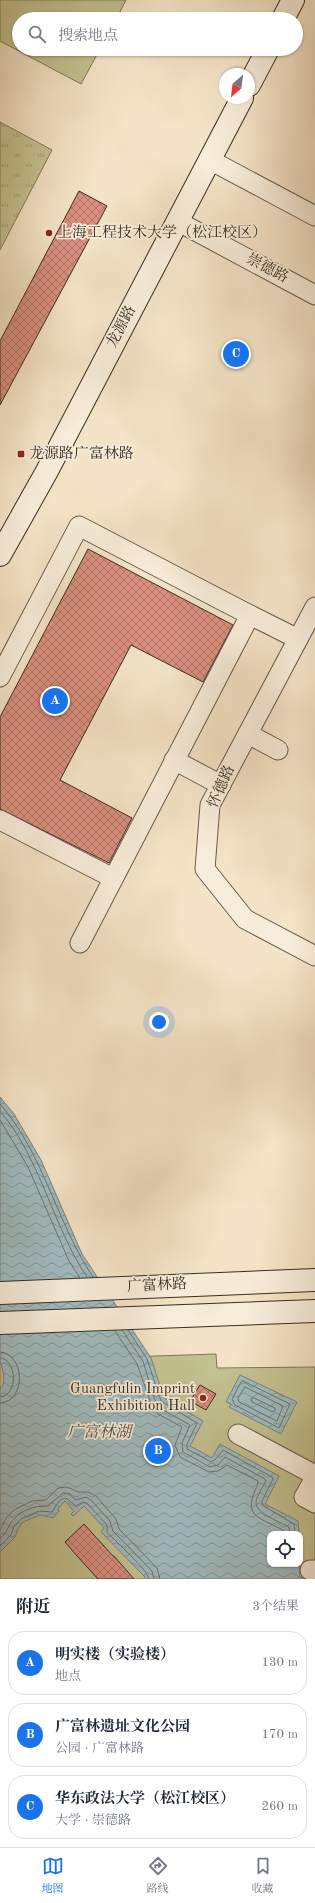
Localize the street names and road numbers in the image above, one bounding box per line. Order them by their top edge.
street label: 崇德路 [244,250,291,286]
street label: 龙源路 [103,303,139,350]
street label: 怀德路 [204,763,238,811]
street label: 广富林路 [127,1275,187,1295]

